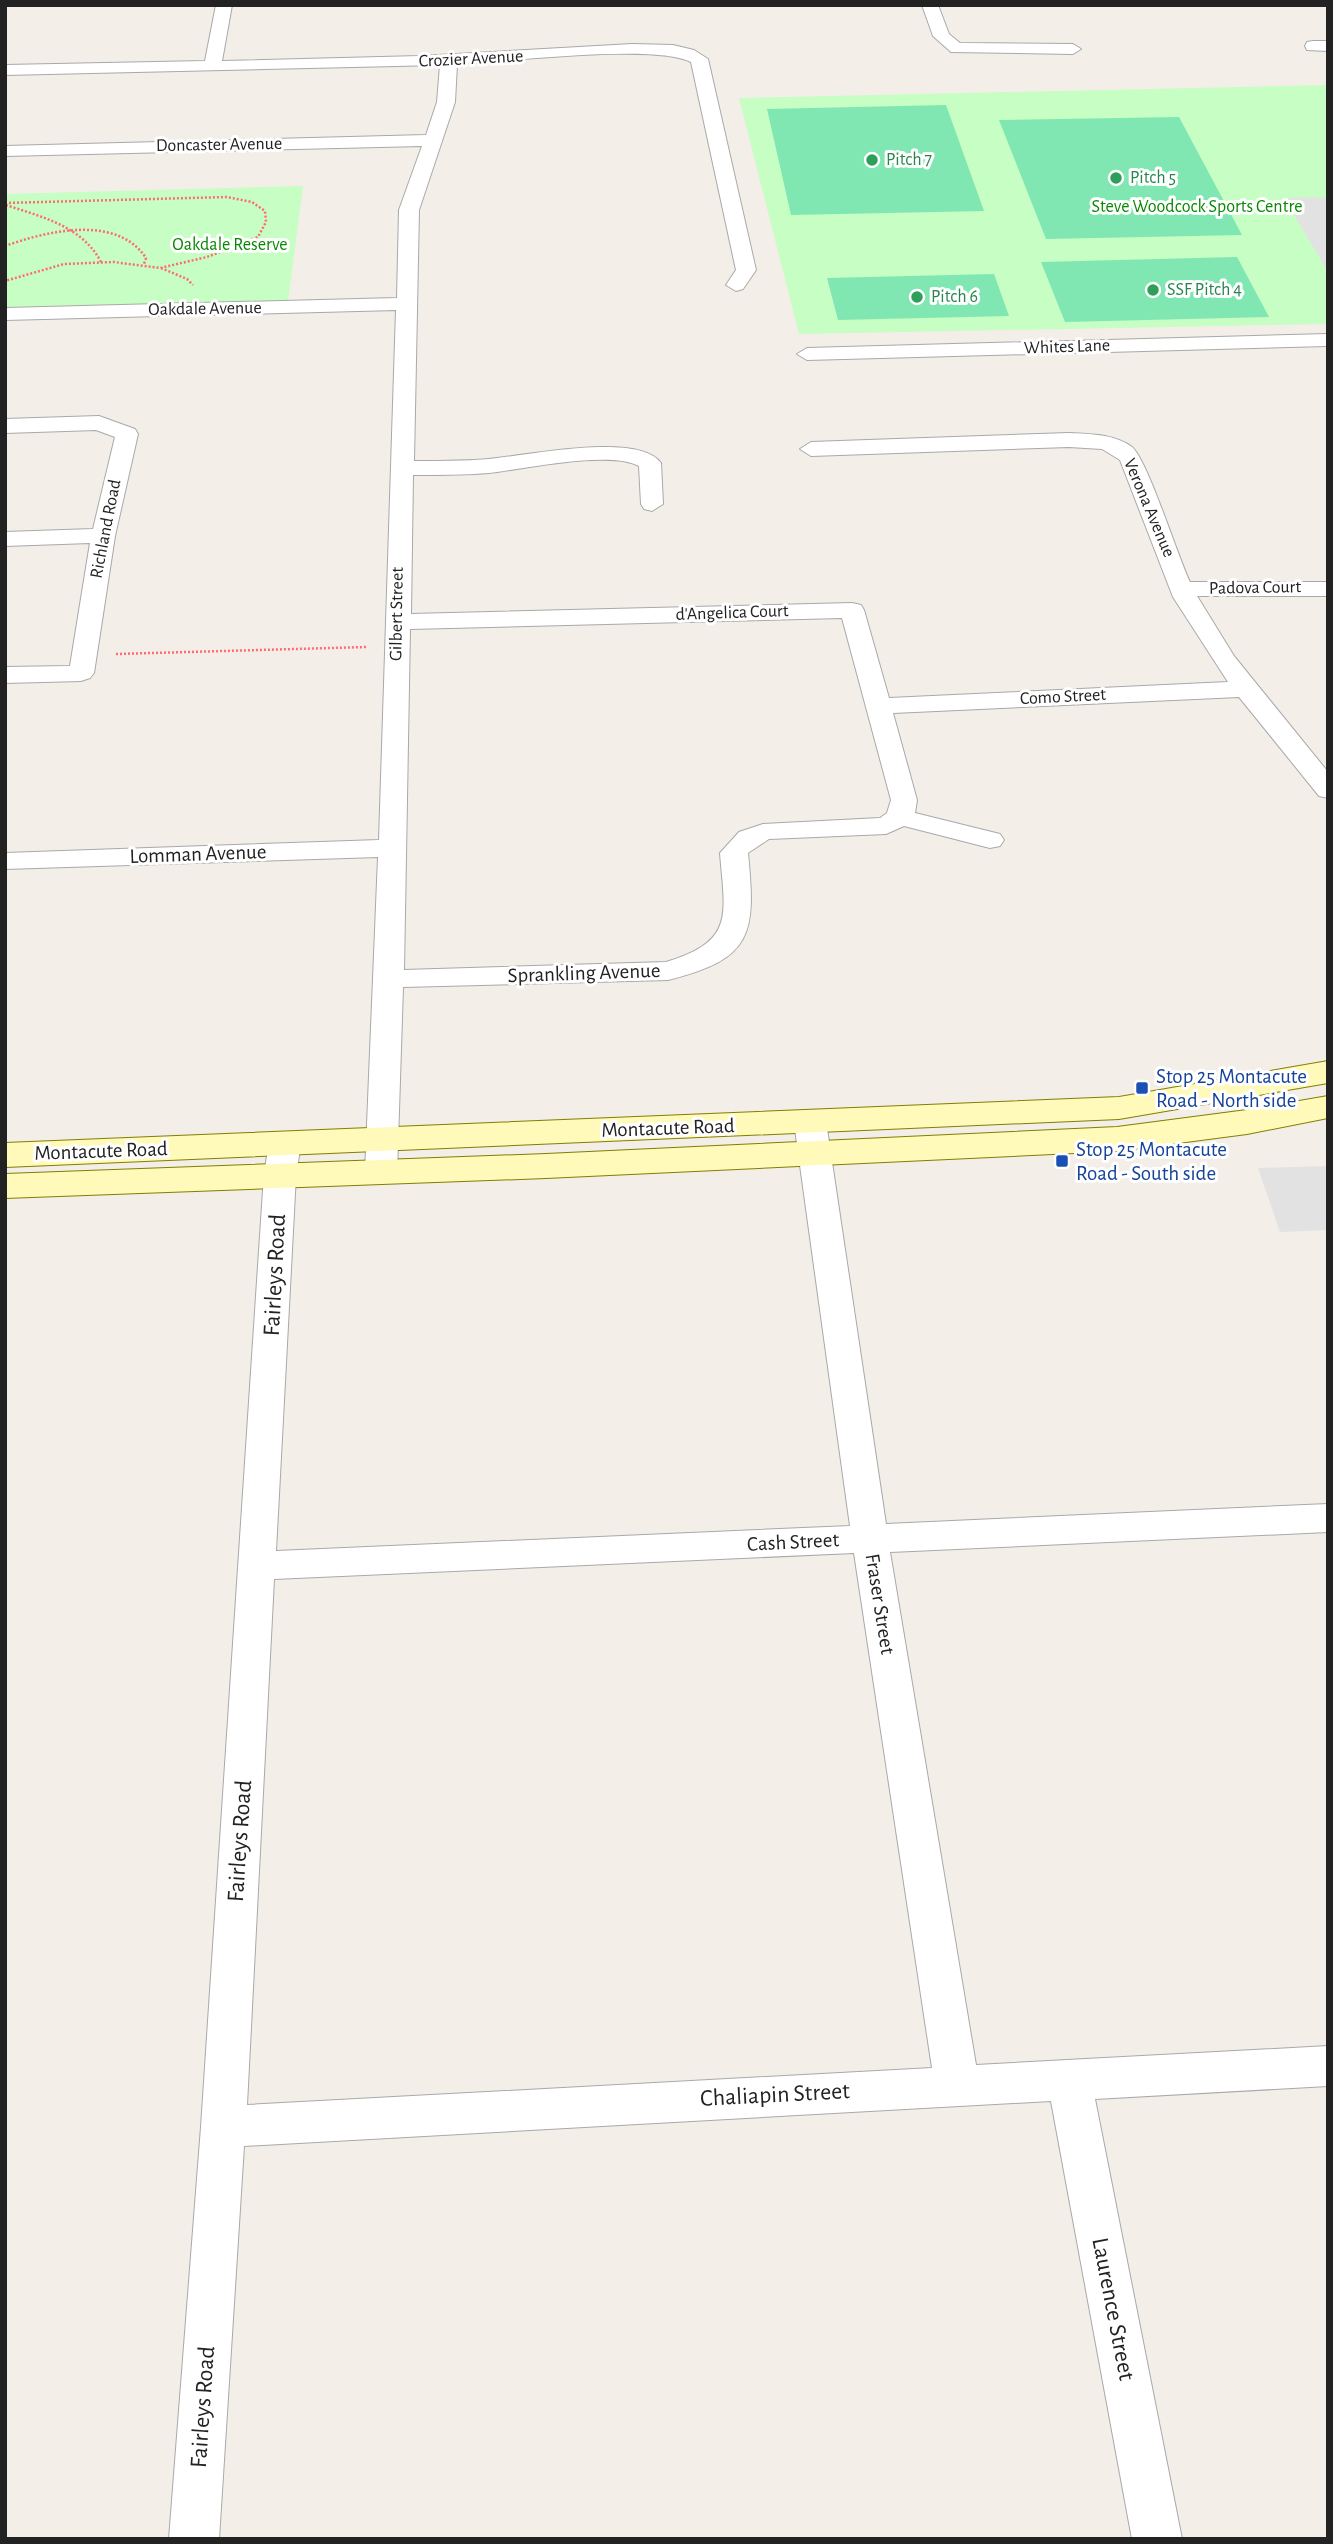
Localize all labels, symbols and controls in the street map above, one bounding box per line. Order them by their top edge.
street label: Crozier Avenue [418,47,524,71]
street label: Doncaster Avenue [156,135,282,155]
place label: Pitch 7 [886,151,932,169]
marker: Pitch 7 [864,152,880,168]
place label: Pitch 5 [1130,169,1176,187]
marker: Pitch 5 [1108,170,1124,186]
park label: Steve Woodcock Sports Centre [1092,198,1303,216]
park label: Oakdale Reserve [172,236,288,254]
place label: SSF Pitch 4 [1167,281,1242,299]
marker: SSF Pitch 4 [1145,282,1161,298]
place label: Pitch 6 [931,288,978,306]
marker: Pitch 6 [909,289,925,305]
street label: Oakdale Avenue [148,299,262,319]
street label: Whites Lane [1024,337,1110,357]
street label: Verona Avenue [1120,456,1178,560]
street label: Richland Road [88,478,124,580]
street label: Gilbert Street [387,567,407,661]
street label: Padova Court [1209,578,1301,598]
street label: d'Angelica Court [675,602,789,624]
street label: Como Street [1019,686,1107,708]
street label: Lomman Avenue [129,841,267,867]
street label: Sprankling Avenue [507,960,661,986]
place label: Stop 25 Montacute Road - North side [1156,1066,1307,1111]
marker: Stop 25 Montacute Road - North side [1134,1080,1150,1096]
street label: Montacute Road [601,1115,735,1141]
street label: Montacute Road [34,1138,168,1164]
place label: Stop 25 Montacute Road - South side [1076,1139,1227,1184]
marker: Stop 25 Montacute Road - South side [1054,1153,1070,1169]
street label: Fairleys Road [260,1213,290,1337]
street label: Cash Street [746,1529,840,1555]
street label: Fraser Street [862,1552,898,1656]
street label: Fairleys Road [224,1779,256,1903]
street label: Chaliapin Street [700,2079,851,2111]
street label: Laurence Street [1087,2236,1139,2383]
street label: Fairleys Road [187,2345,219,2469]

